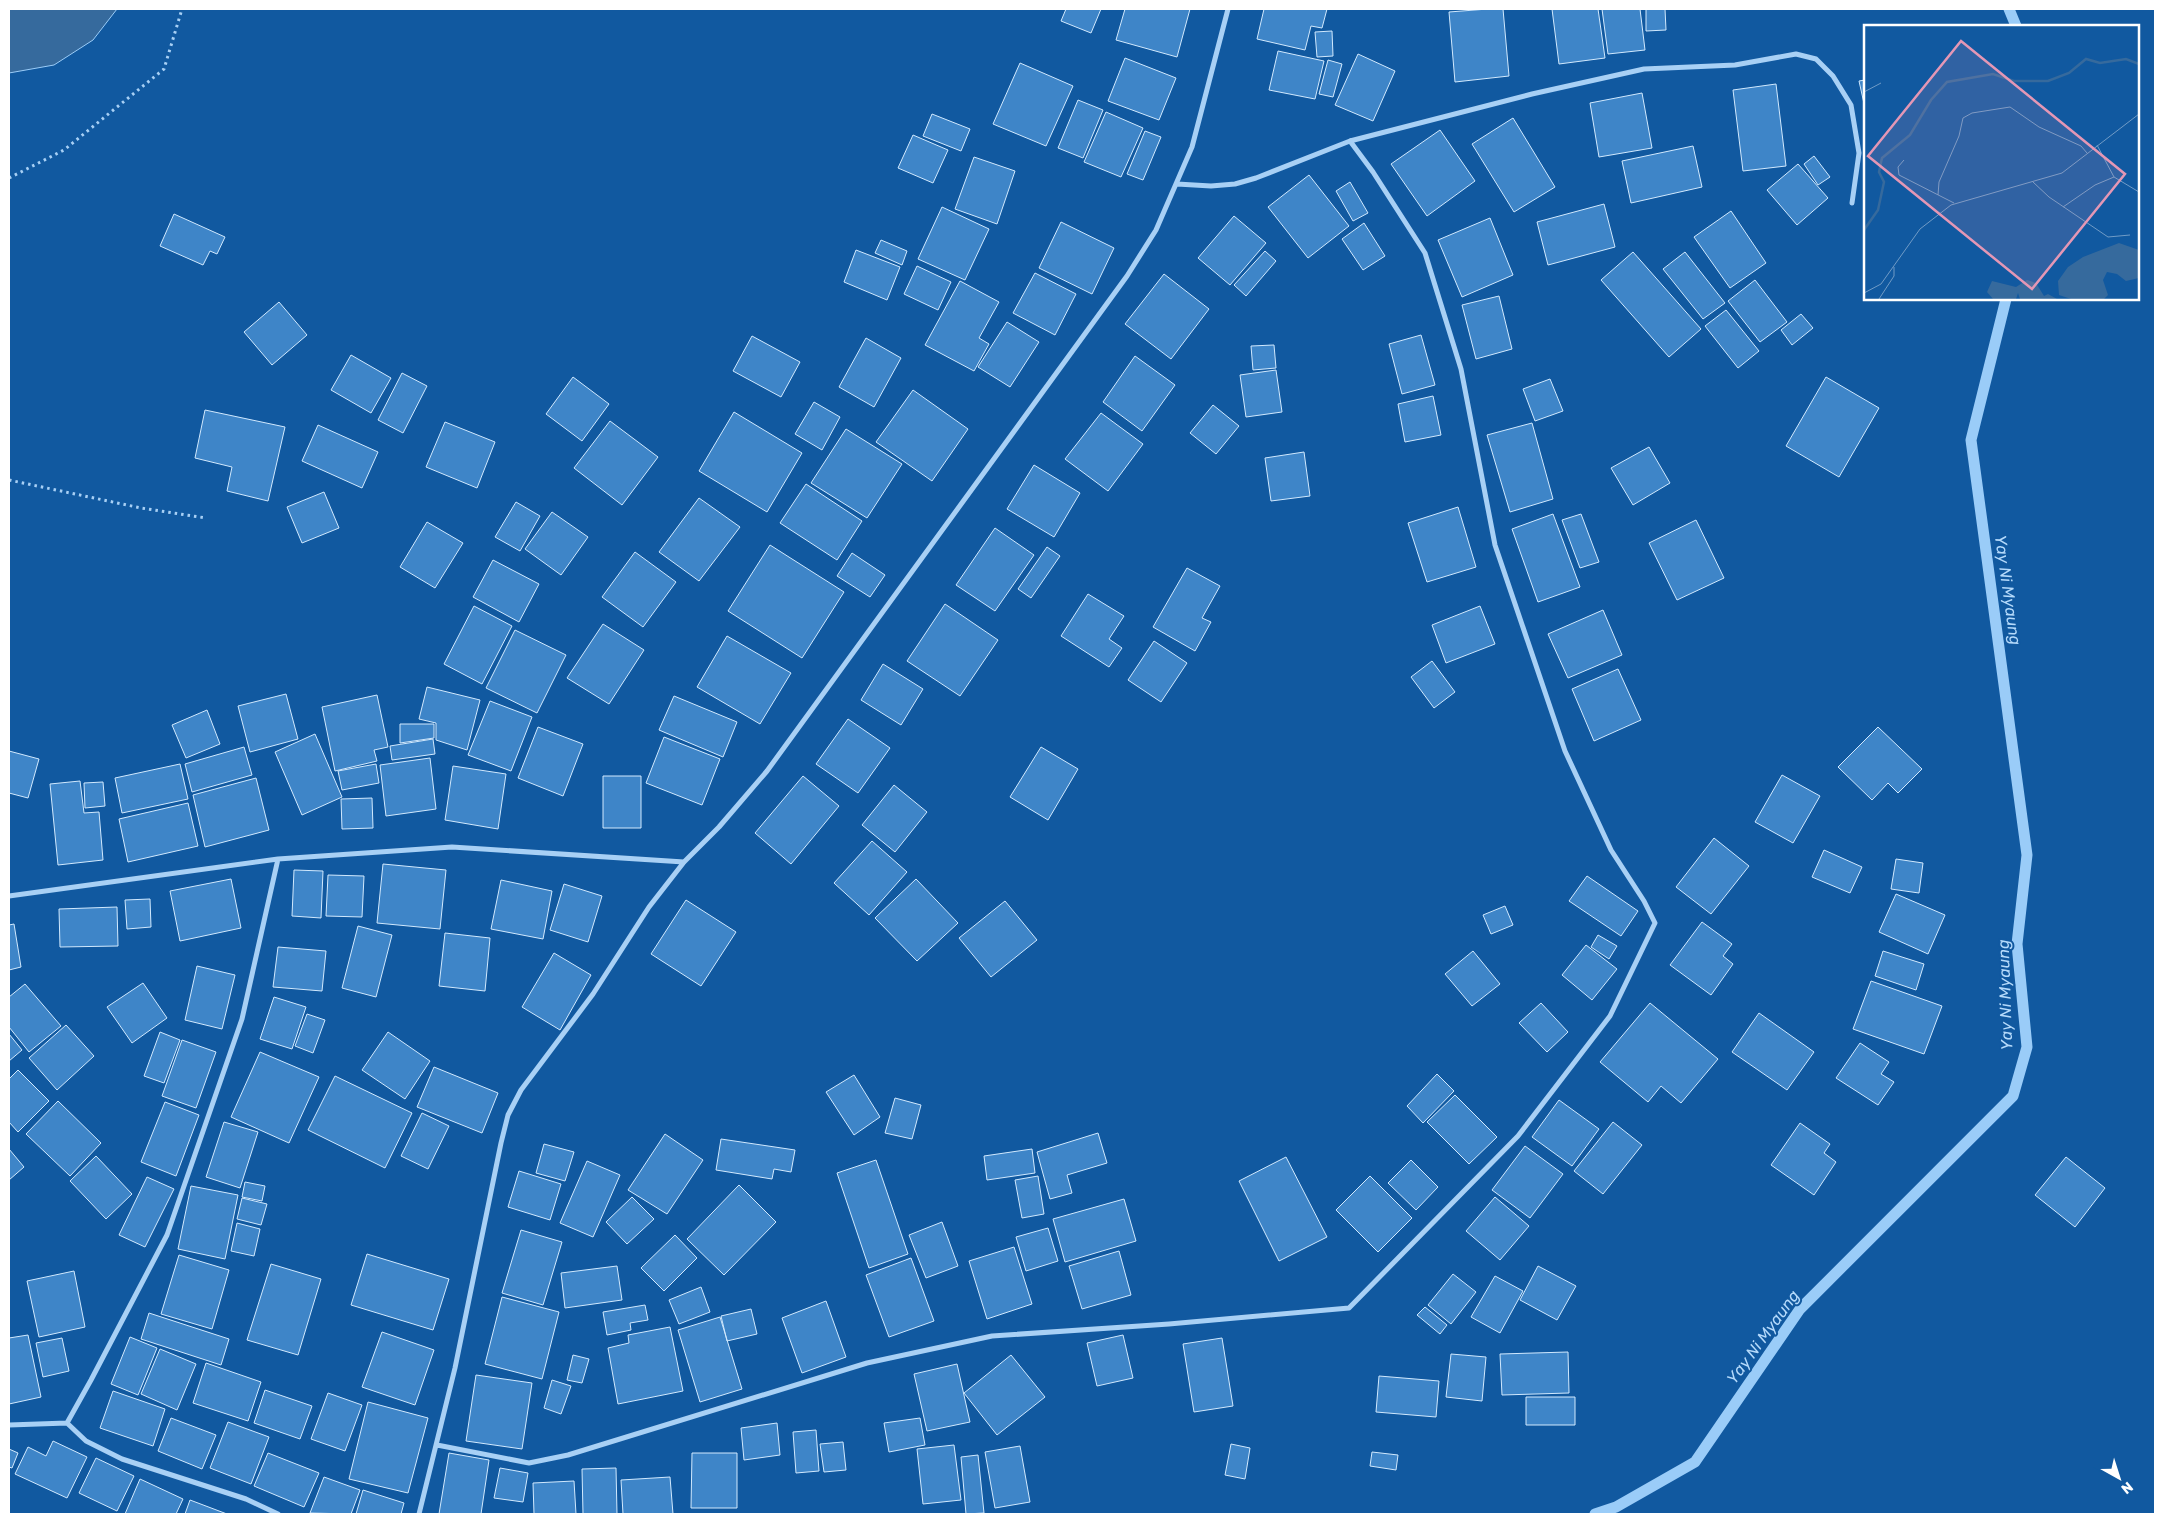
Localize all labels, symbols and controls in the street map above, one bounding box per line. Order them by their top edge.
inset map [1864,25,2139,300]
water label: Yay Ni Myaung [1991,534,2025,647]
water label: Yay Ni Myaung [1994,939,2016,1051]
water label: Yay Ni Myaung [1723,1286,1804,1388]
north arrow [2094,1453,2144,1503]
text: N [2118,1478,2136,1497]

